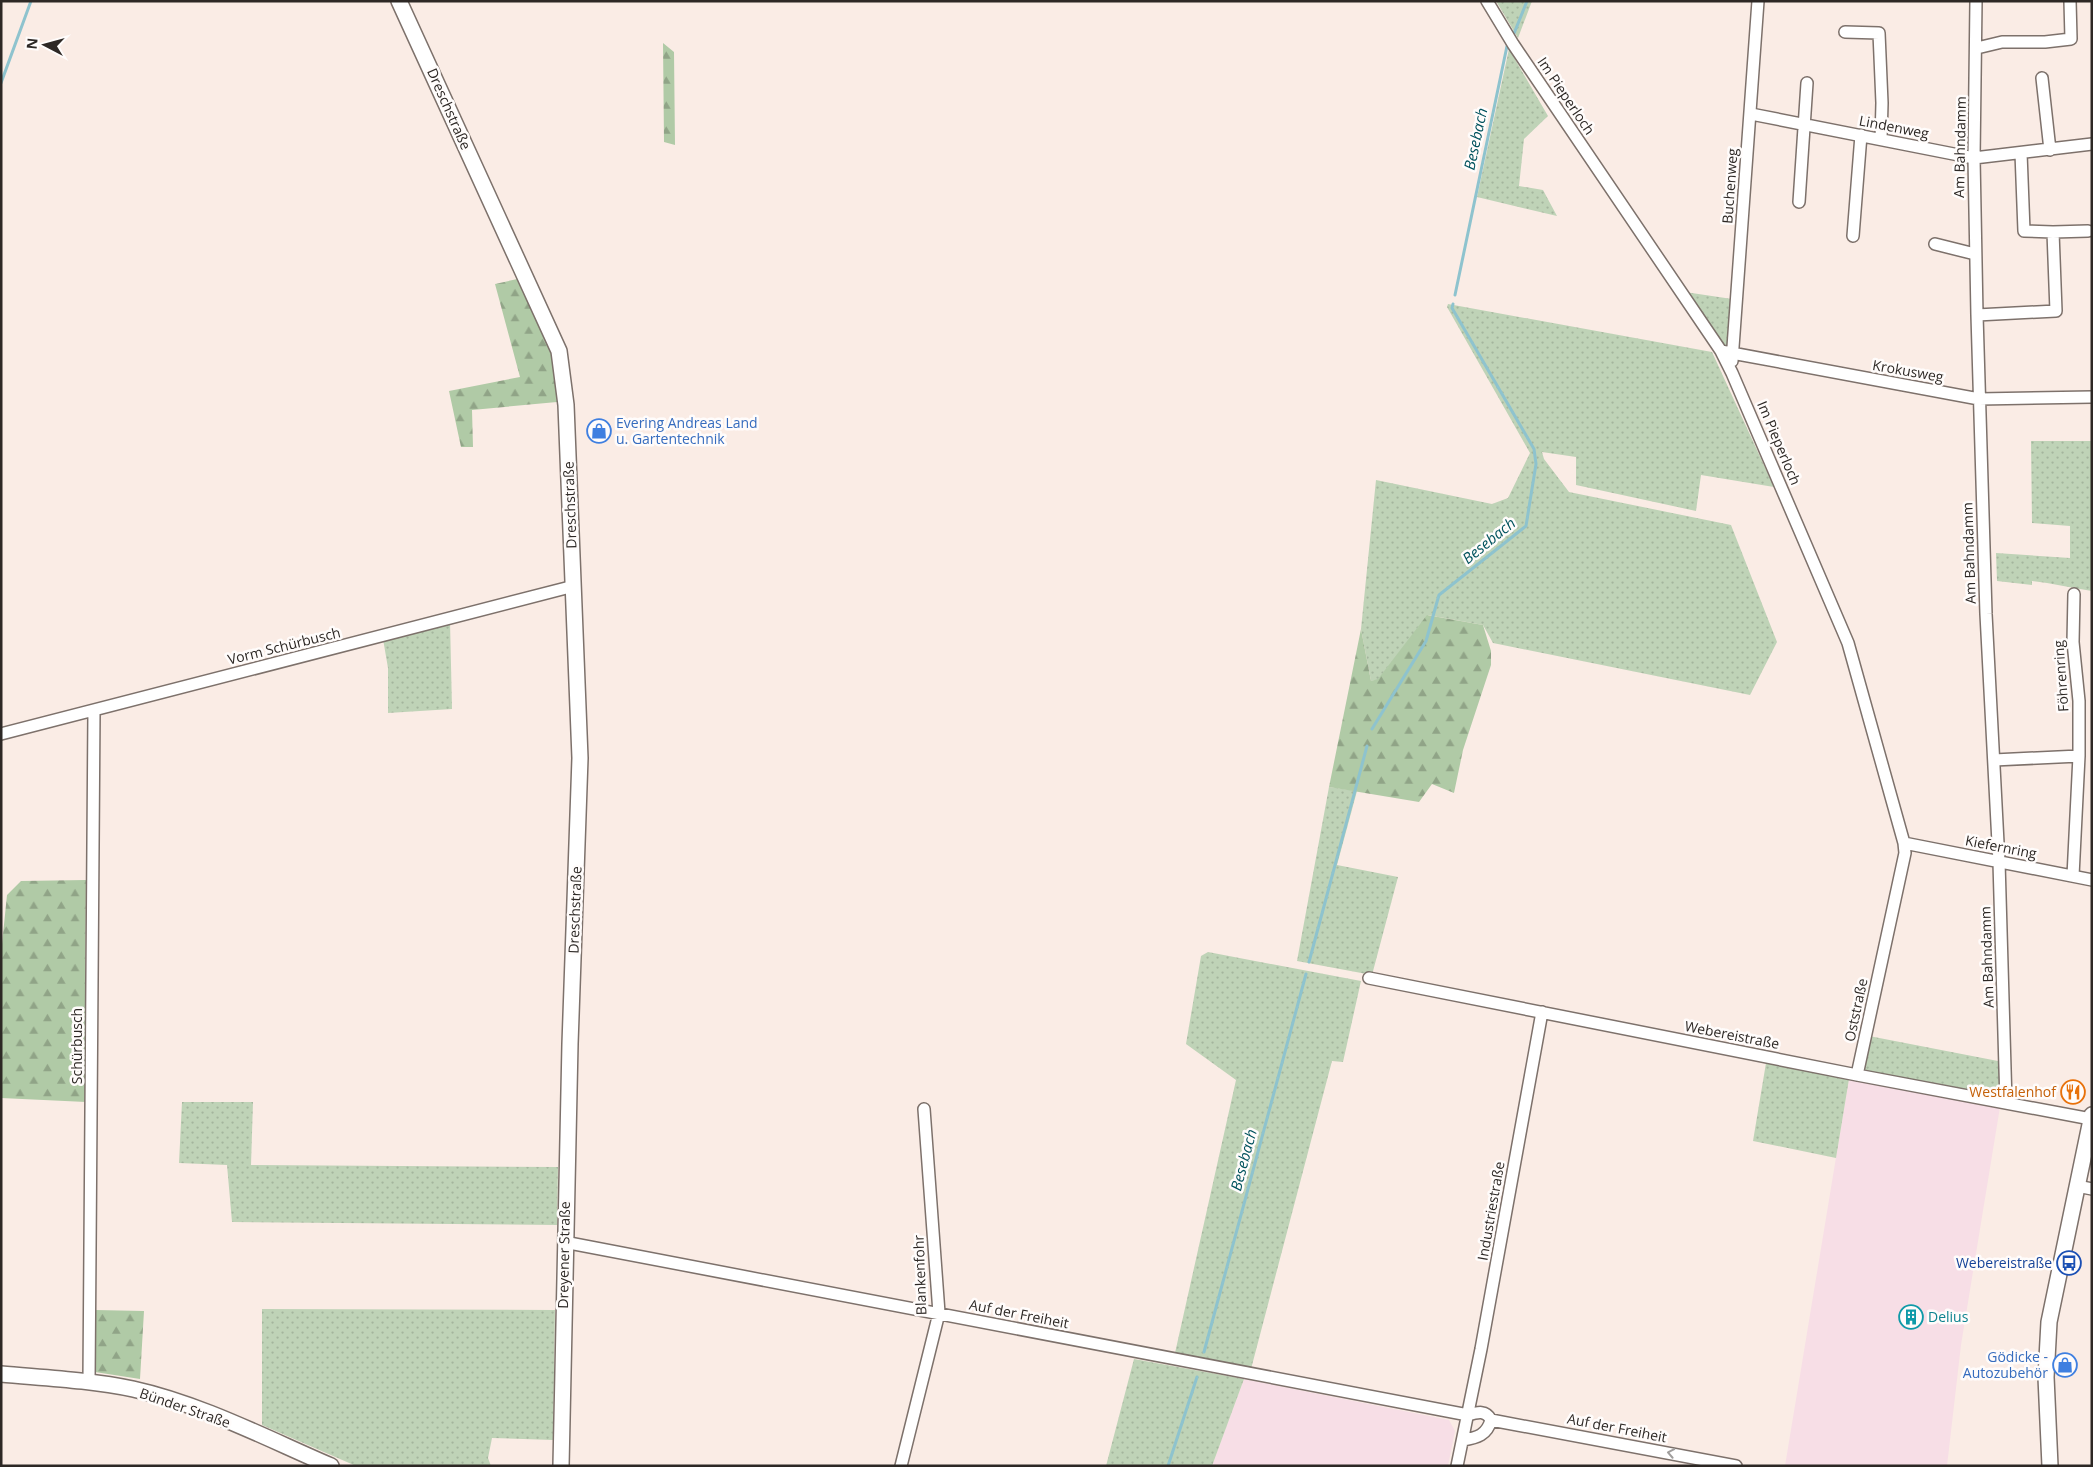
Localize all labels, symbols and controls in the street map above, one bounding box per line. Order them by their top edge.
north arrow [20,20,70,70]
text: N [22,37,42,50]
street label: Im Pieperloch [1533,53,1599,138]
street label: Dreschstraße [423,65,476,153]
street label: Am Bahndamm [1949,96,1970,198]
water label: Besebach [1459,106,1491,172]
street label: Lindenweg [1858,110,1931,143]
street label: Buchenweg [1717,147,1742,224]
street label: Krokusweg [1871,355,1945,386]
street label: Im Pieperloch [1753,398,1806,488]
place label: Evering Andreas Land u. Gartentechnik [616,413,758,448]
shop icon: Evering Andreas Land u. Gartentechnik [586,418,612,444]
street label: Dreschstraße [558,461,581,549]
street label: Am Bahndamm [1957,502,1980,604]
water label: Besebach [1458,513,1519,568]
street label: Vorm Schürbusch [226,622,342,669]
street label: Föhrenring [2048,639,2072,713]
street label: Kiefernring [1964,830,2039,863]
street label: Dreschstraße [563,866,586,954]
street label: Am Bahndamm [1975,906,1998,1008]
street label: Oststraße [1840,976,1872,1043]
street label: Schürbusch [67,1008,86,1084]
street label: Webereistraße [1683,1016,1781,1053]
restaurant icon: Westfalenhof [2060,1079,2086,1105]
place label: Westfalenhof [1969,1082,2057,1101]
water label: Besebach [1225,1127,1261,1193]
street label: Industriestraße [1472,1160,1509,1262]
street label: Dreyener Straße [553,1201,574,1309]
street label: Blankenfohr [909,1234,930,1315]
bus stop icon: Webereistraße [2056,1250,2082,1276]
place label: Webereistraße [1956,1253,2052,1272]
street label: Auf der Freiheit [968,1295,1070,1332]
building icon: Delius [1898,1304,1924,1330]
place label: Delius [1928,1307,1969,1326]
place label: Gödicke - Autozubehör [1963,1347,2048,1382]
shop icon: Gödicke - Autozubehör [2052,1352,2078,1378]
street label: Bünder Straße [137,1383,233,1432]
street label: Auf der Freiheit [1566,1409,1668,1446]
one-way arrow [1667,1449,1675,1459]

